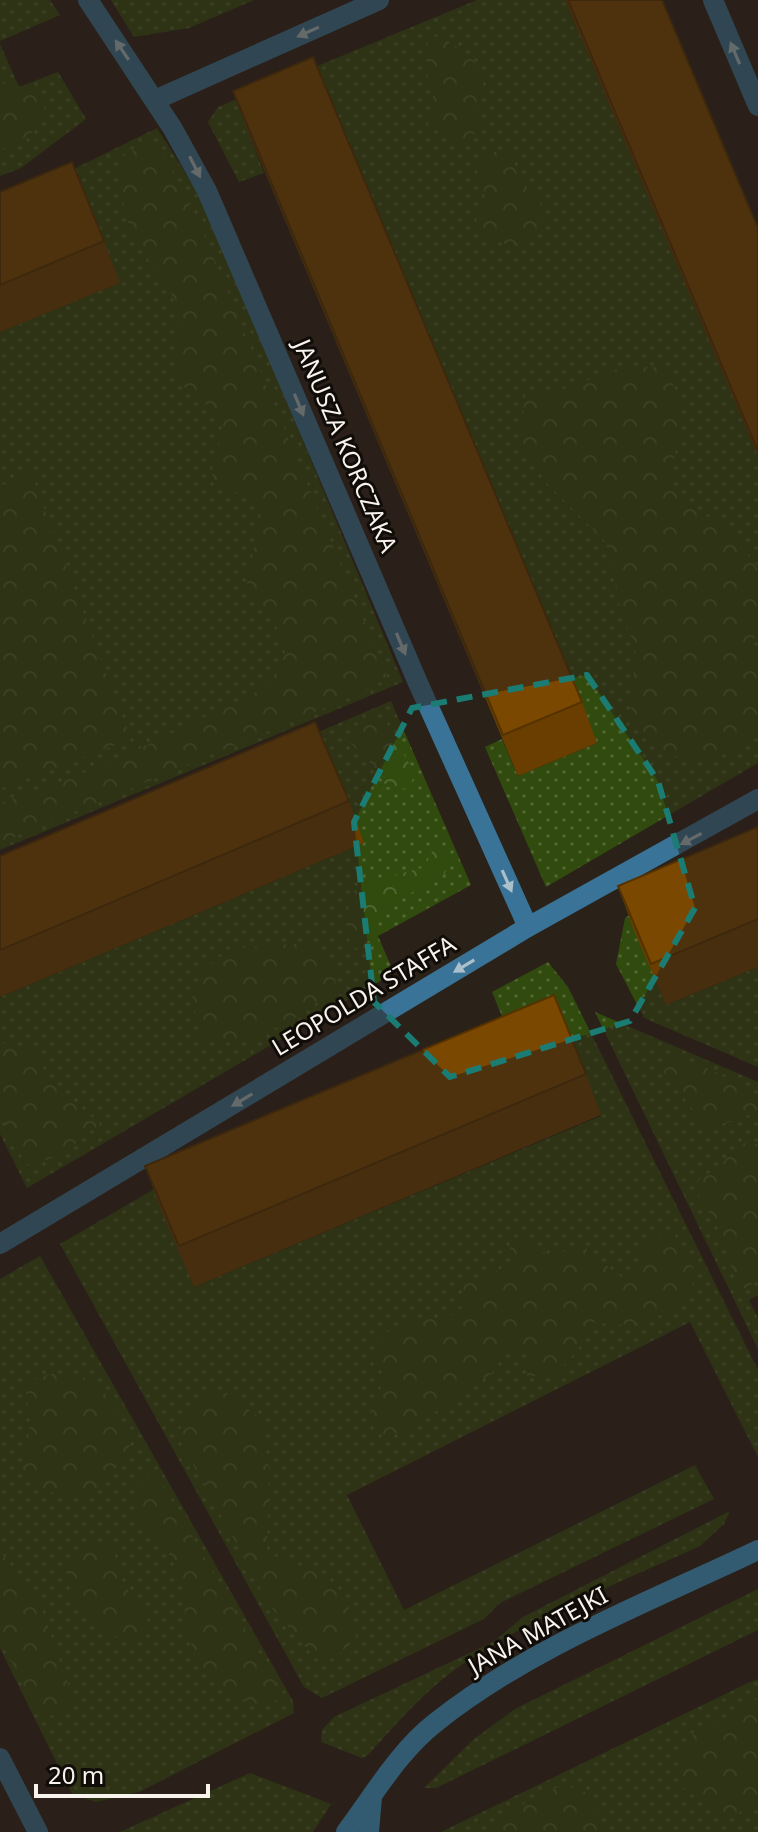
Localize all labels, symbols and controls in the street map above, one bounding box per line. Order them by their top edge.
one-way arrow [296,25,320,38]
one-way arrow [115,39,129,61]
one-way arrow [729,41,742,65]
one-way arrow [188,155,202,178]
street label: JANUSZA KORCZAKA [286,332,406,558]
one-way arrow [292,393,305,417]
one-way arrow [395,632,408,656]
one-way arrow [680,831,702,845]
one-way arrow [500,870,514,893]
street label: LEOPOLDA STAFFA [265,926,462,1063]
one-way arrow [453,959,475,973]
one-way arrow [231,1093,253,1107]
street label: JANA MATEJKI [460,1578,613,1683]
scale bar [36,1748,208,1798]
text: 20 m [48,1758,104,1791]

